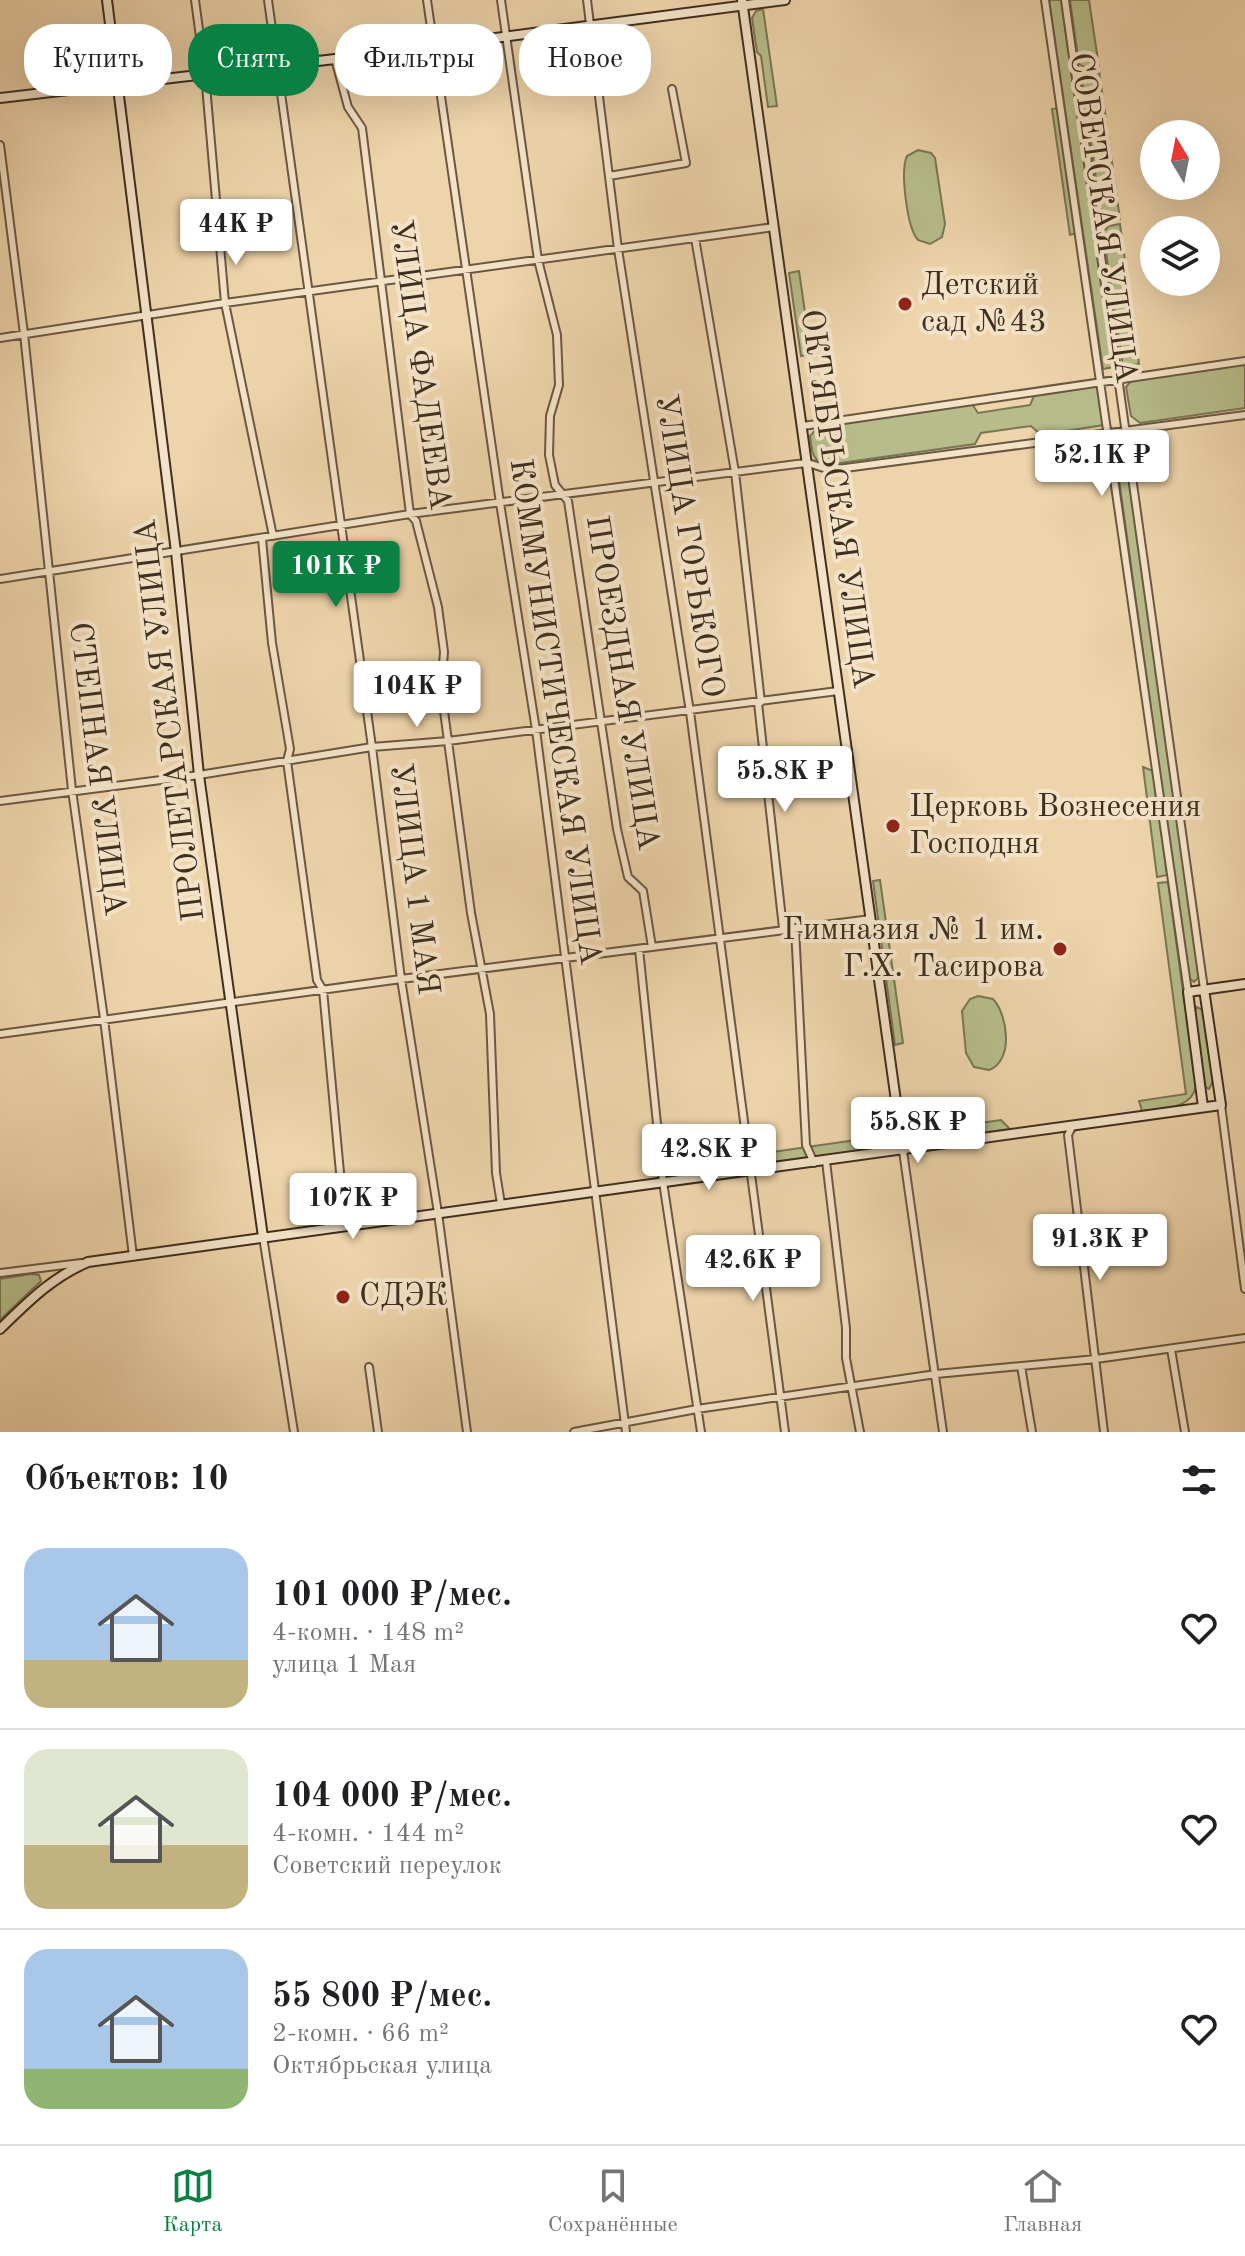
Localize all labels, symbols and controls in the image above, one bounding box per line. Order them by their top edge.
chip: Купить [24,24,172,96]
chip: Снять [188,24,319,96]
chip: Фильтры [335,24,503,96]
chip: Новое [519,24,651,96]
street label: СОВЕТСКАЯ УЛИЦА [1063,51,1141,385]
north arrow [1140,120,1220,200]
map controls [1140,120,1220,296]
pin: 44K ₽ [180,199,292,267]
text: 44K ₽ [198,212,274,238]
button: layers [1140,216,1220,296]
street label: УЛИЦА ФАДЕЕВА [383,218,455,512]
place label: Детский сад №43 [921,270,1047,339]
marker: Детский сад №43 [896,295,914,313]
street label: ОКТЯБРЬСКАЯ УЛИЦА [794,307,878,691]
street label: УЛИЦА ГОРЬКОГО [648,392,728,700]
pin: 52.1K ₽ [1028,430,1176,498]
text: 52.1K ₽ [1053,443,1151,469]
street label: КОММУНИСТИЧЕСКАЯ УЛИЦА [503,457,605,967]
street label: ПРОЕЗДНАЯ УЛИЦА [579,513,663,853]
street label: ПРОЛЕТАРСКАЯ УЛИЦА [130,517,212,923]
pin: 101K ₽ [271,541,401,609]
text: 101K ₽ [291,554,381,580]
street label: СТЕПНАЯ УЛИЦА [62,620,130,918]
pin: 104K ₽ [352,661,482,729]
text: 104K ₽ [372,674,462,700]
pin: 55.8K ₽ [711,746,859,814]
text: 55.8K ₽ [736,759,834,785]
street label: УЛИЦА 1 МАЯ [383,761,443,997]
place label: Церковь Вознесения Господня [909,792,1201,861]
marker: Церковь Вознесения Господня [884,817,902,835]
place label: Гимназия № 1 им. Г.Х. Тасирова [782,915,1044,984]
marker: Гимназия № 1 им. Г.Х. Тасирова [1051,940,1069,958]
pin: 55.8K ₽ [844,1097,992,1165]
text: 55.8K ₽ [869,1110,967,1136]
pin: 42.8K ₽ [635,1124,783,1192]
text: 42.8K ₽ [660,1137,758,1163]
pin: 107K ₽ [288,1173,418,1241]
text: 107K ₽ [308,1186,398,1212]
pin: 91.3K ₽ [1026,1214,1174,1282]
text: 91.3K ₽ [1051,1227,1149,1253]
pin: 42.6K ₽ [679,1235,827,1303]
text: 42.6K ₽ [704,1248,802,1274]
place label: СДЭК [359,1281,448,1313]
marker: СДЭК [334,1288,352,1306]
icon: filters [1177,1458,1221,1502]
text: Объектов: 10 [24,1463,228,1497]
text: 101 000 ₽/мес. [272,1579,512,1613]
icon: home [88,1580,184,1676]
icon: heart [1177,1606,1221,1650]
text: 4-комн. · 148 m² [272,1620,464,1646]
text: улица 1 Мая [272,1652,416,1678]
text: 104 000 ₽/мес. [272,1780,512,1814]
icon: home [88,1781,184,1877]
icon: heart [1177,1807,1221,1851]
text: 4-комн. · 144 m² [272,1821,464,1847]
text: Советский переулок [272,1853,502,1879]
text: 55 800 ₽/мес. [272,1980,492,2014]
icon: home [88,1981,184,2077]
icon: heart [1177,2007,1221,2051]
text: 2-комн. · 66 m² [272,2021,449,2047]
text: Октябрьская улица [272,2053,492,2079]
tab: Карта [163,2164,222,2239]
tab: Сохранённые [548,2164,678,2239]
tab: Главная [1003,2164,1082,2239]

